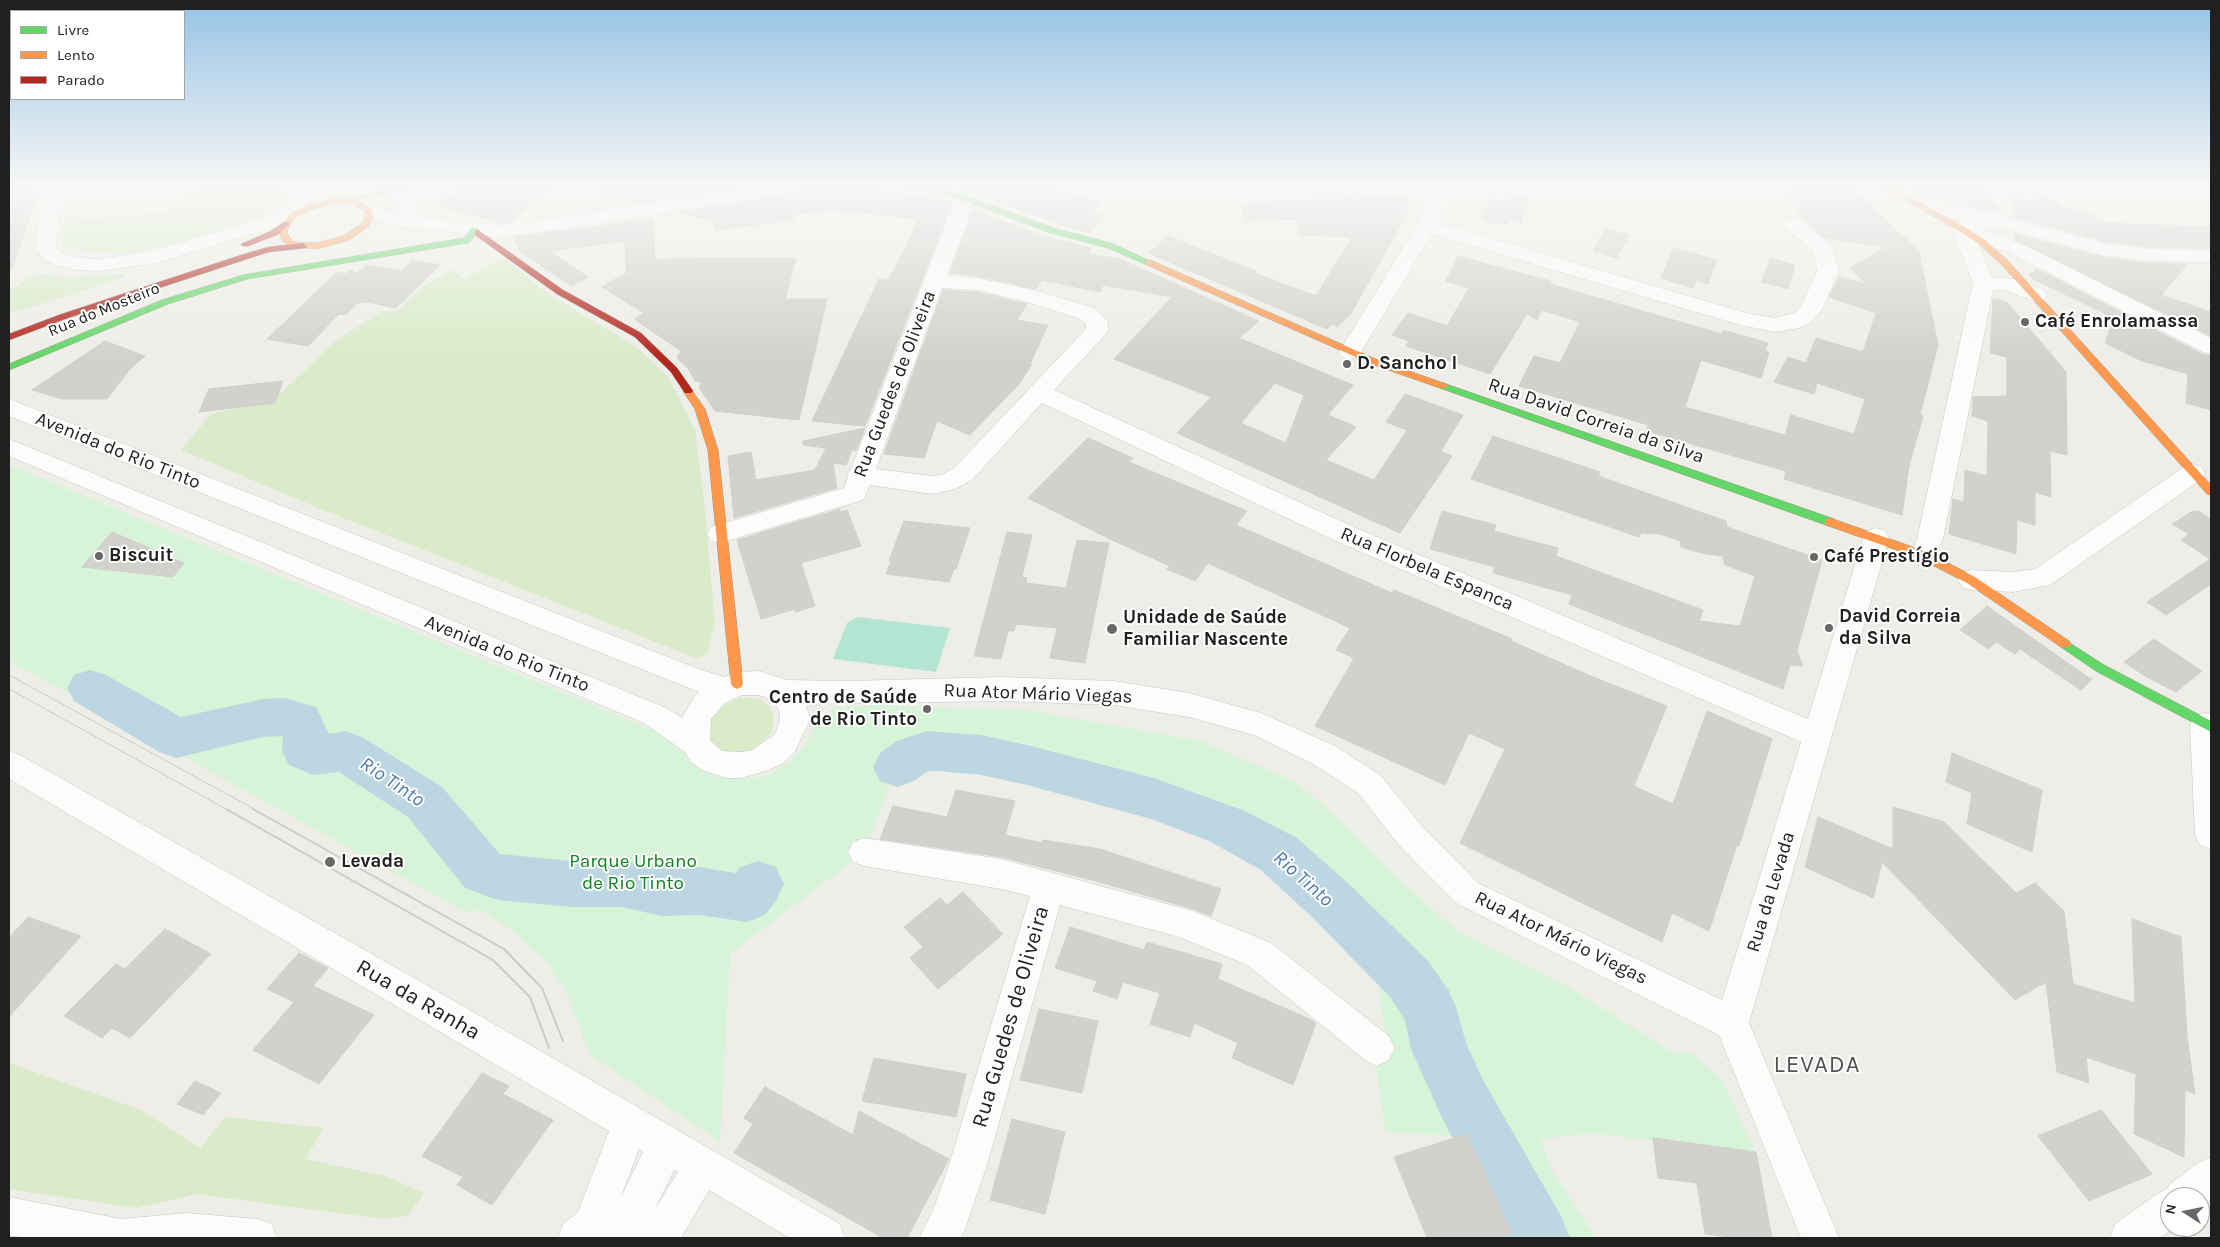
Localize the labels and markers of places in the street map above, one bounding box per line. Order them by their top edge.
place label: Café Enrolamassa [2035,311,2198,333]
marker: Café Enrolamassa [2019,316,2031,328]
place label: D. Sancho I [1357,353,1457,375]
marker: D. Sancho I [1341,358,1353,370]
place label: Biscuit [109,545,173,567]
place label: Café Prestígio [1824,546,1949,568]
marker: Biscuit [93,550,105,562]
marker: Café Prestígio [1808,551,1820,563]
place label: David Correia da Silva [1839,606,1961,650]
place label: Unidade de Saúde Familiar Nascente [1123,607,1288,651]
marker: Unidade de Saúde Familiar Nascente [1105,622,1119,636]
marker: David Correia da Silva [1823,622,1835,634]
place label: Centro de Saúde de Rio Tinto [769,687,917,731]
marker: Centro de Saúde de Rio Tinto [921,703,933,715]
place label: Levada [341,851,404,873]
marker: Levada [323,855,337,869]

